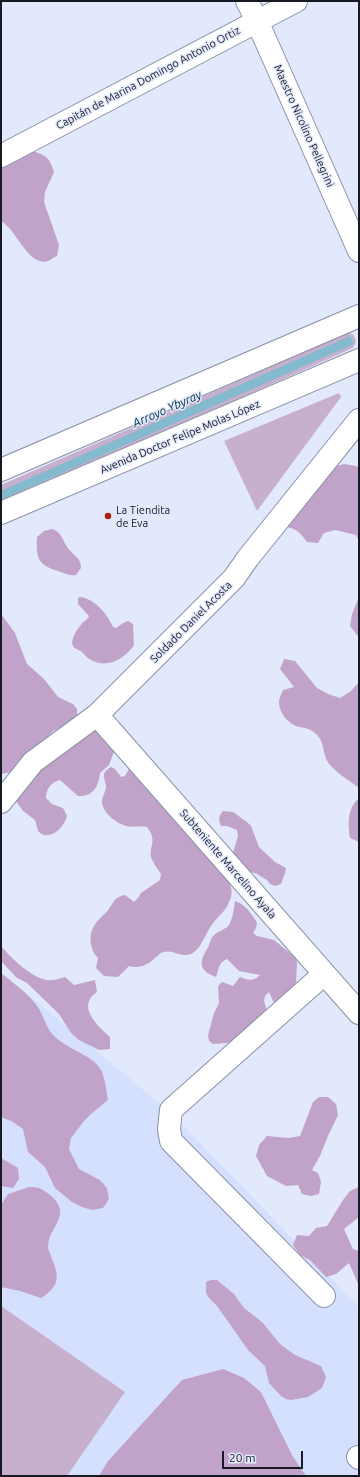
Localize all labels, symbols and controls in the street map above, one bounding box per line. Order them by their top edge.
street label: Capitán de Marina Domingo Antonio Ortiz [54,24,242,132]
street label: Maestro Nicolino Pellegrini [271,63,337,189]
water label: Arroyo Ybyray [130,387,204,431]
street label: Avenida Doctor Felipe Molas López [98,397,262,477]
place label: La Tiendita de Eva [116,503,170,529]
marker: La Tiendita de Eva [103,511,113,521]
street label: Soldado Daniel Acosta [148,579,234,665]
street label: Subteniente Marcelino Ayala [177,806,279,922]
scale bar [224,1443,305,1469]
text: 20 m [229,1451,256,1464]

